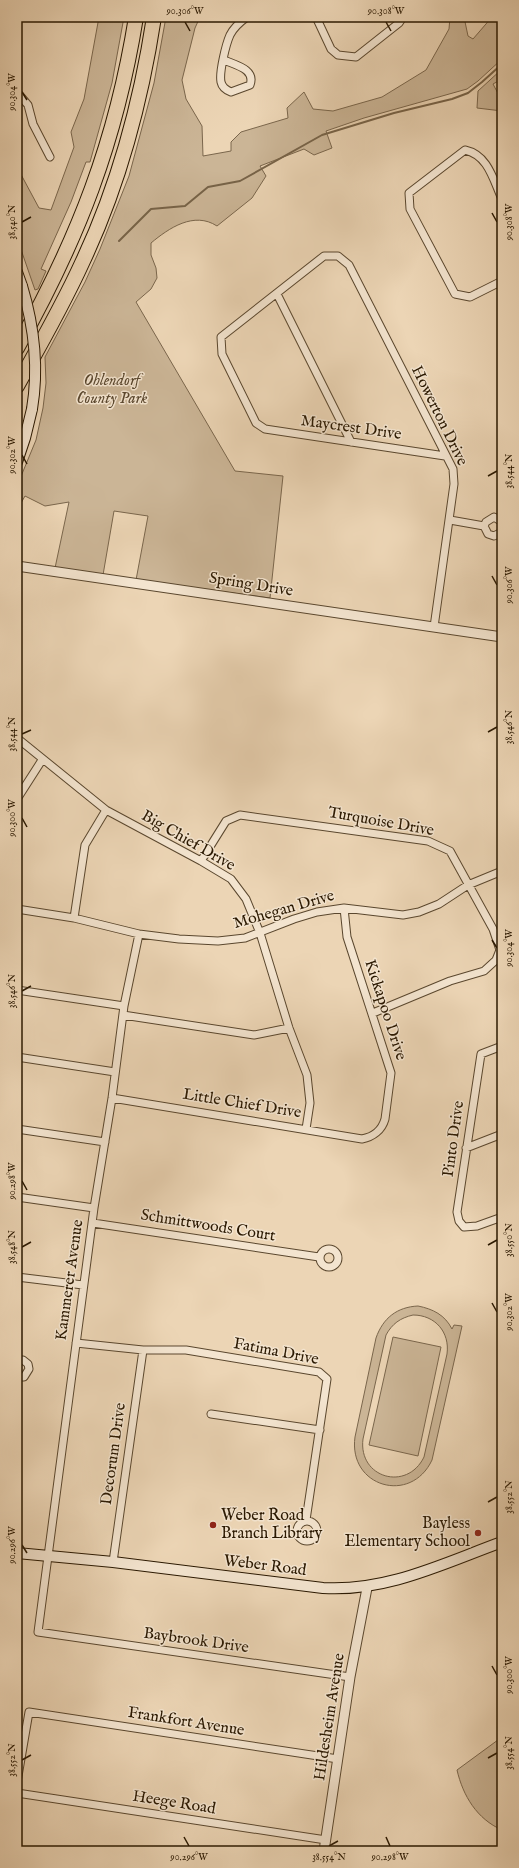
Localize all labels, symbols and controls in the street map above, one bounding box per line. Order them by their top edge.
text: 90.306°W [166,5,204,18]
text: 90.308°W [367,5,405,18]
text: 90.304°W [6,73,19,112]
text: 90.308°W [503,203,516,241]
text: 38.540°N [6,204,19,240]
street label: Howerton Drive [406,363,472,469]
park label: Ohlendorf County Park [77,371,148,409]
street label: Maycrest Drive [299,411,403,445]
text: 90.302°W [6,436,19,475]
text: 38.544°N [503,453,516,489]
text: 90.306°W [503,566,516,605]
street label: Spring Drive [207,568,295,602]
text: 38.546°N [503,709,516,744]
text: 38.544°N [6,716,19,752]
text: 90.300°W [6,799,19,838]
street label: Turquoise Drive [326,803,436,841]
street label: Big Chief Drive [137,806,239,876]
street label: Mohegan Drive [231,886,337,934]
text: 90.304°W [503,929,516,968]
street label: Kickapoo Drive [359,957,411,1063]
text: 38.546°N [6,973,19,1008]
street label: Little Chief Drive [181,1085,303,1123]
street label: Pinto Drive [439,1100,469,1178]
text: 90.298°W [6,1162,19,1201]
street label: Schmittwoods Court [139,1205,277,1247]
street label: Kammerer Avenue [52,1218,88,1342]
text: 38.550°N [503,1223,516,1257]
text: 38.548°N [6,1230,19,1264]
text: 90.302°W [503,1293,516,1332]
street label: Fatima Drive [232,1334,320,1370]
street label: Decorum Drive [97,1402,131,1506]
text: 38.552°N [503,1480,516,1514]
place label: Weber Road Branch Library [221,1506,323,1544]
place label: Bayless Elementary School [344,1514,471,1552]
marker: Weber Road Branch Library [208,1520,218,1530]
text: 90.296°W [6,1526,19,1565]
marker: Bayless Elementary School [473,1528,483,1538]
street label: Weber Road [222,1551,308,1581]
street label: Baybrook Drive [142,1624,250,1658]
street label: Hildesheim Avenue [310,1652,350,1782]
text: 90.300°W [503,1656,516,1695]
street label: Frankfort Avenue [126,1703,246,1741]
text: 38.554°N [503,1736,516,1770]
text: 38.552°N [6,1743,19,1777]
street label: Heege Road [131,1787,217,1820]
text: 90.296°W [169,1851,208,1864]
text: 38.554°N [312,1851,346,1864]
text: 90.298°W [370,1851,409,1864]

